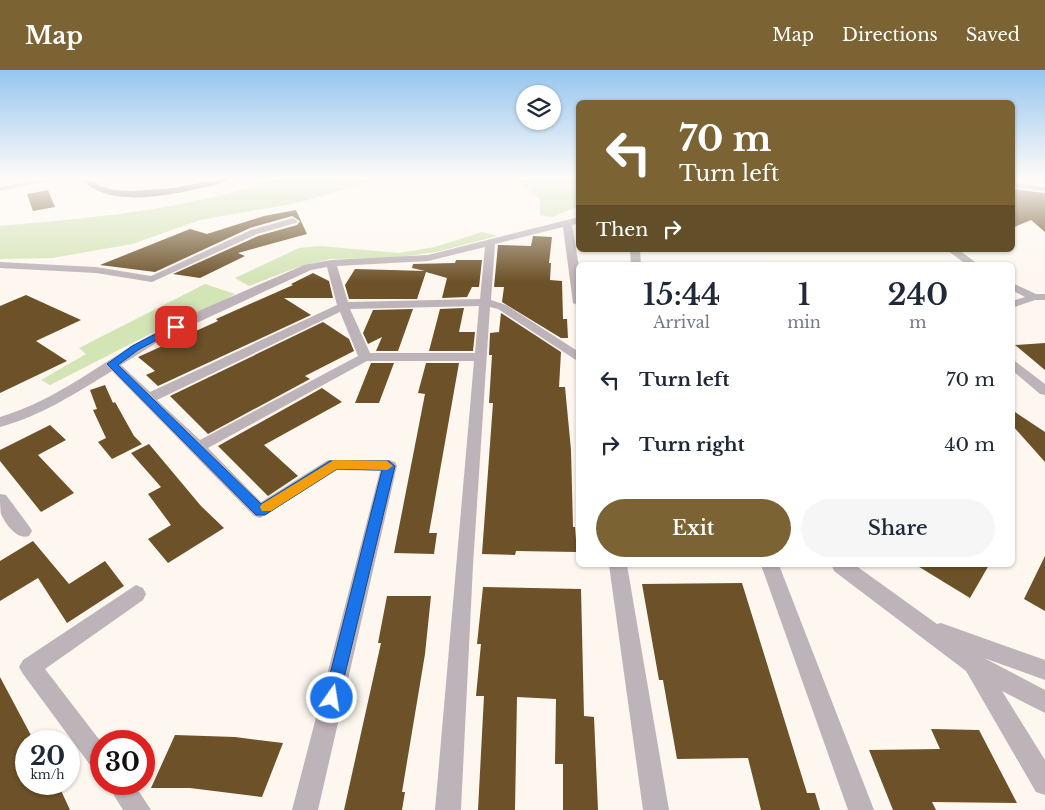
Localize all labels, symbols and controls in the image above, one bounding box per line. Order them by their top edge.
text: Map [25,21,83,50]
text: Map [772,24,814,46]
text: Directions [842,24,938,46]
text: Saved [966,24,1020,46]
map controls [516,85,561,130]
button: layers [516,85,561,130]
text: 70 m [679,117,772,160]
icon: left [596,120,661,185]
text: Turn left [679,160,779,187]
icon: right [658,215,686,243]
text: Then [596,218,648,241]
text: 15:44 [643,276,720,313]
text: 1 [797,276,811,313]
text: 240 [888,276,948,313]
pin [155,306,197,348]
text: Arrival [653,312,710,332]
text: min [787,312,821,332]
text: m [909,312,926,332]
icon: arrive [162,313,190,341]
icon: left [596,366,624,394]
text: Turn left [639,368,730,391]
text: 70 m [946,368,995,391]
icon: right [596,431,624,459]
text: Turn right [639,433,745,456]
text: 40 m [944,433,995,456]
button: Exit [596,499,791,557]
button: Share [801,499,995,557]
position arrow [305,671,357,723]
speed limit sign: 30 [90,730,155,795]
text: 20 [30,741,65,772]
text: km/h [30,767,65,782]

